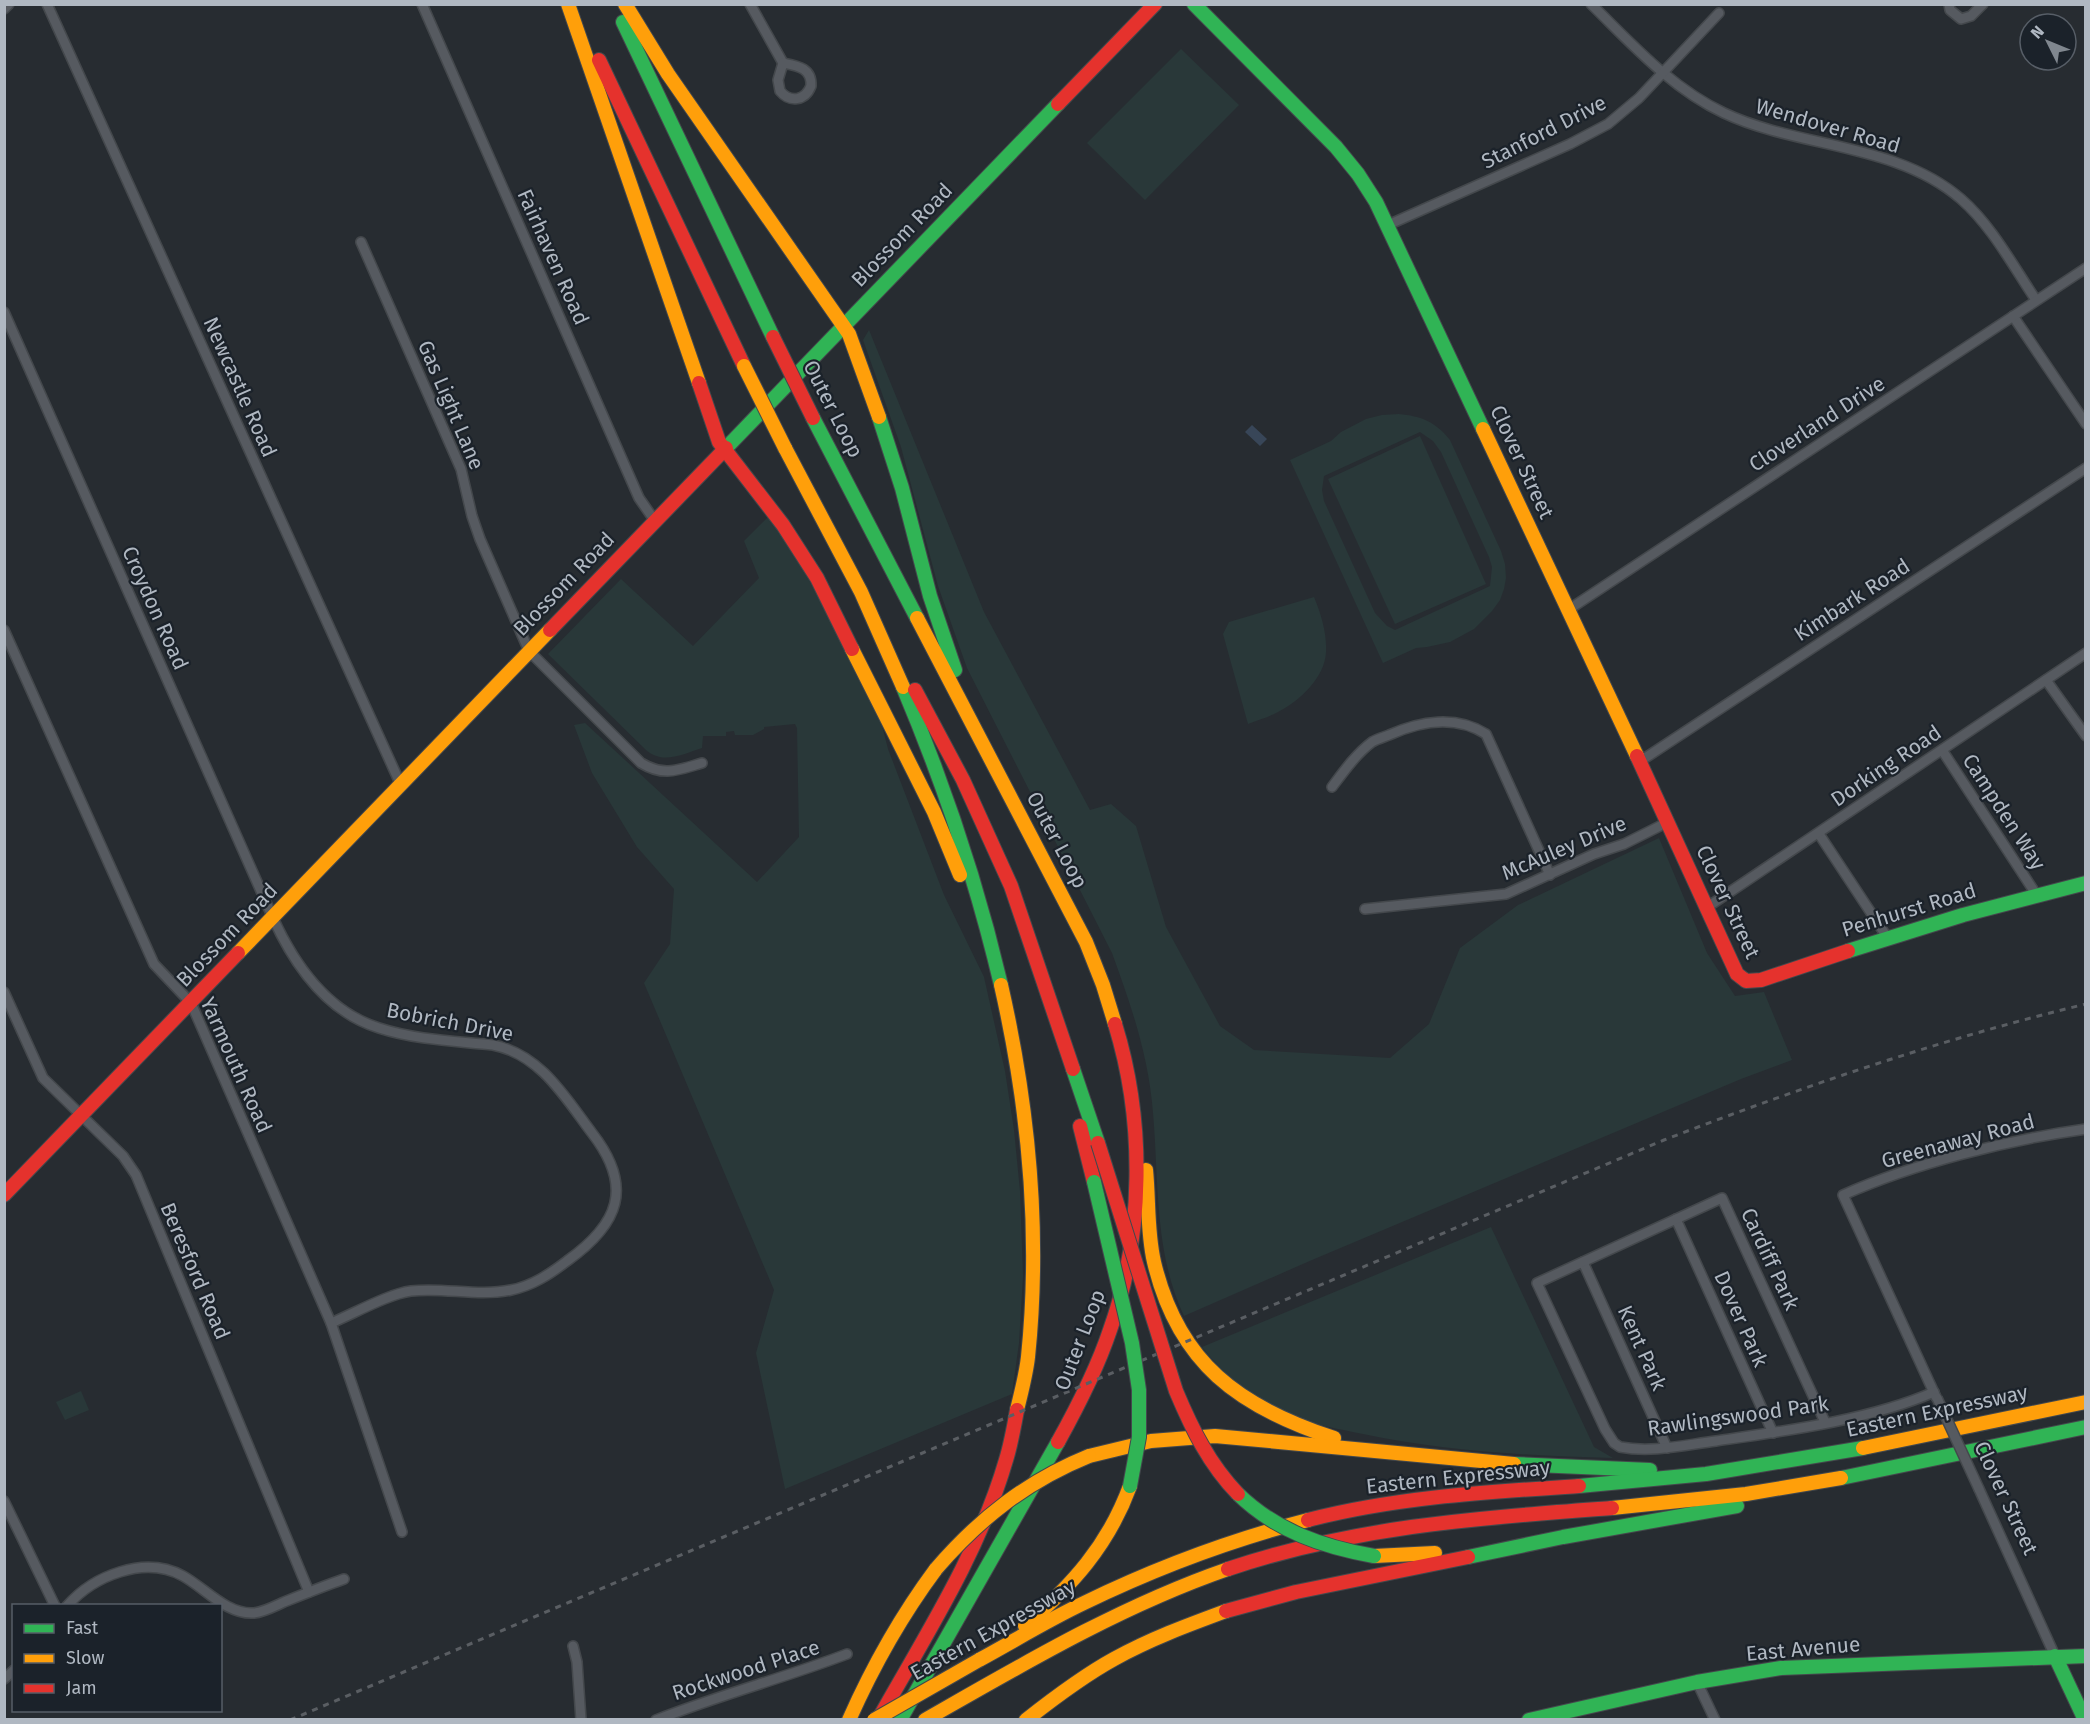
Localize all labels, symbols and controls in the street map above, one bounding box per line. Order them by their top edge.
north arrow [2018,12,2078,72]
text: N [2027,22,2048,42]
street label: Stanford Drive [1477,89,1611,175]
street label: Wendover Road [1753,93,1903,159]
street label: Blossom Road [846,178,958,292]
street label: Fairhaven Road [511,185,595,329]
street label: Newcastle Road [198,313,282,461]
street label: Gas Light Lane [412,336,490,474]
street label: Outer Loop [797,356,869,462]
street label: Cloverland Drive [1744,370,1890,478]
street label: Clover Street [1484,401,1560,523]
street label: Blossom Road [508,527,620,641]
street label: Croydon Road [116,542,194,674]
street label: Kimbark Road [1789,553,1915,647]
street label: Dorking Road [1826,719,1946,813]
street label: Campden Way [1957,749,2052,876]
street label: Outer Loop [1021,787,1093,893]
street label: McAuley Drive [1498,810,1630,886]
street label: Clover Street [1690,841,1766,963]
street label: Penhurst Road [1839,877,1979,943]
street label: Blossom Road [171,878,283,992]
street label: Yarmouth Road [194,993,278,1137]
street label: Bobrich Drive [384,997,516,1047]
street label: Greenaway Road [1879,1108,2037,1174]
street label: Beresford Road [154,1199,236,1343]
street label: Cardiff Park [1735,1204,1805,1315]
street label: Dover Park [1708,1267,1774,1371]
street label: Outer Loop [1049,1286,1111,1394]
street label: Kent Park [1612,1301,1672,1395]
street label: Eastern Expressway [1844,1379,2031,1443]
street label: Rawlingswood Park [1646,1390,1831,1442]
street label: Clover Street [1968,1437,2044,1559]
street label: Eastern Expressway [1365,1454,1552,1500]
street label: Eastern Expressway [906,1573,1081,1686]
legend [12,1604,222,1712]
text: Fast [66,1617,99,1639]
street label: East Avenue [1745,1631,1861,1667]
street label: Rockwood Place [669,1634,823,1706]
text: Slow [66,1647,105,1669]
text: Jam [66,1677,97,1699]

